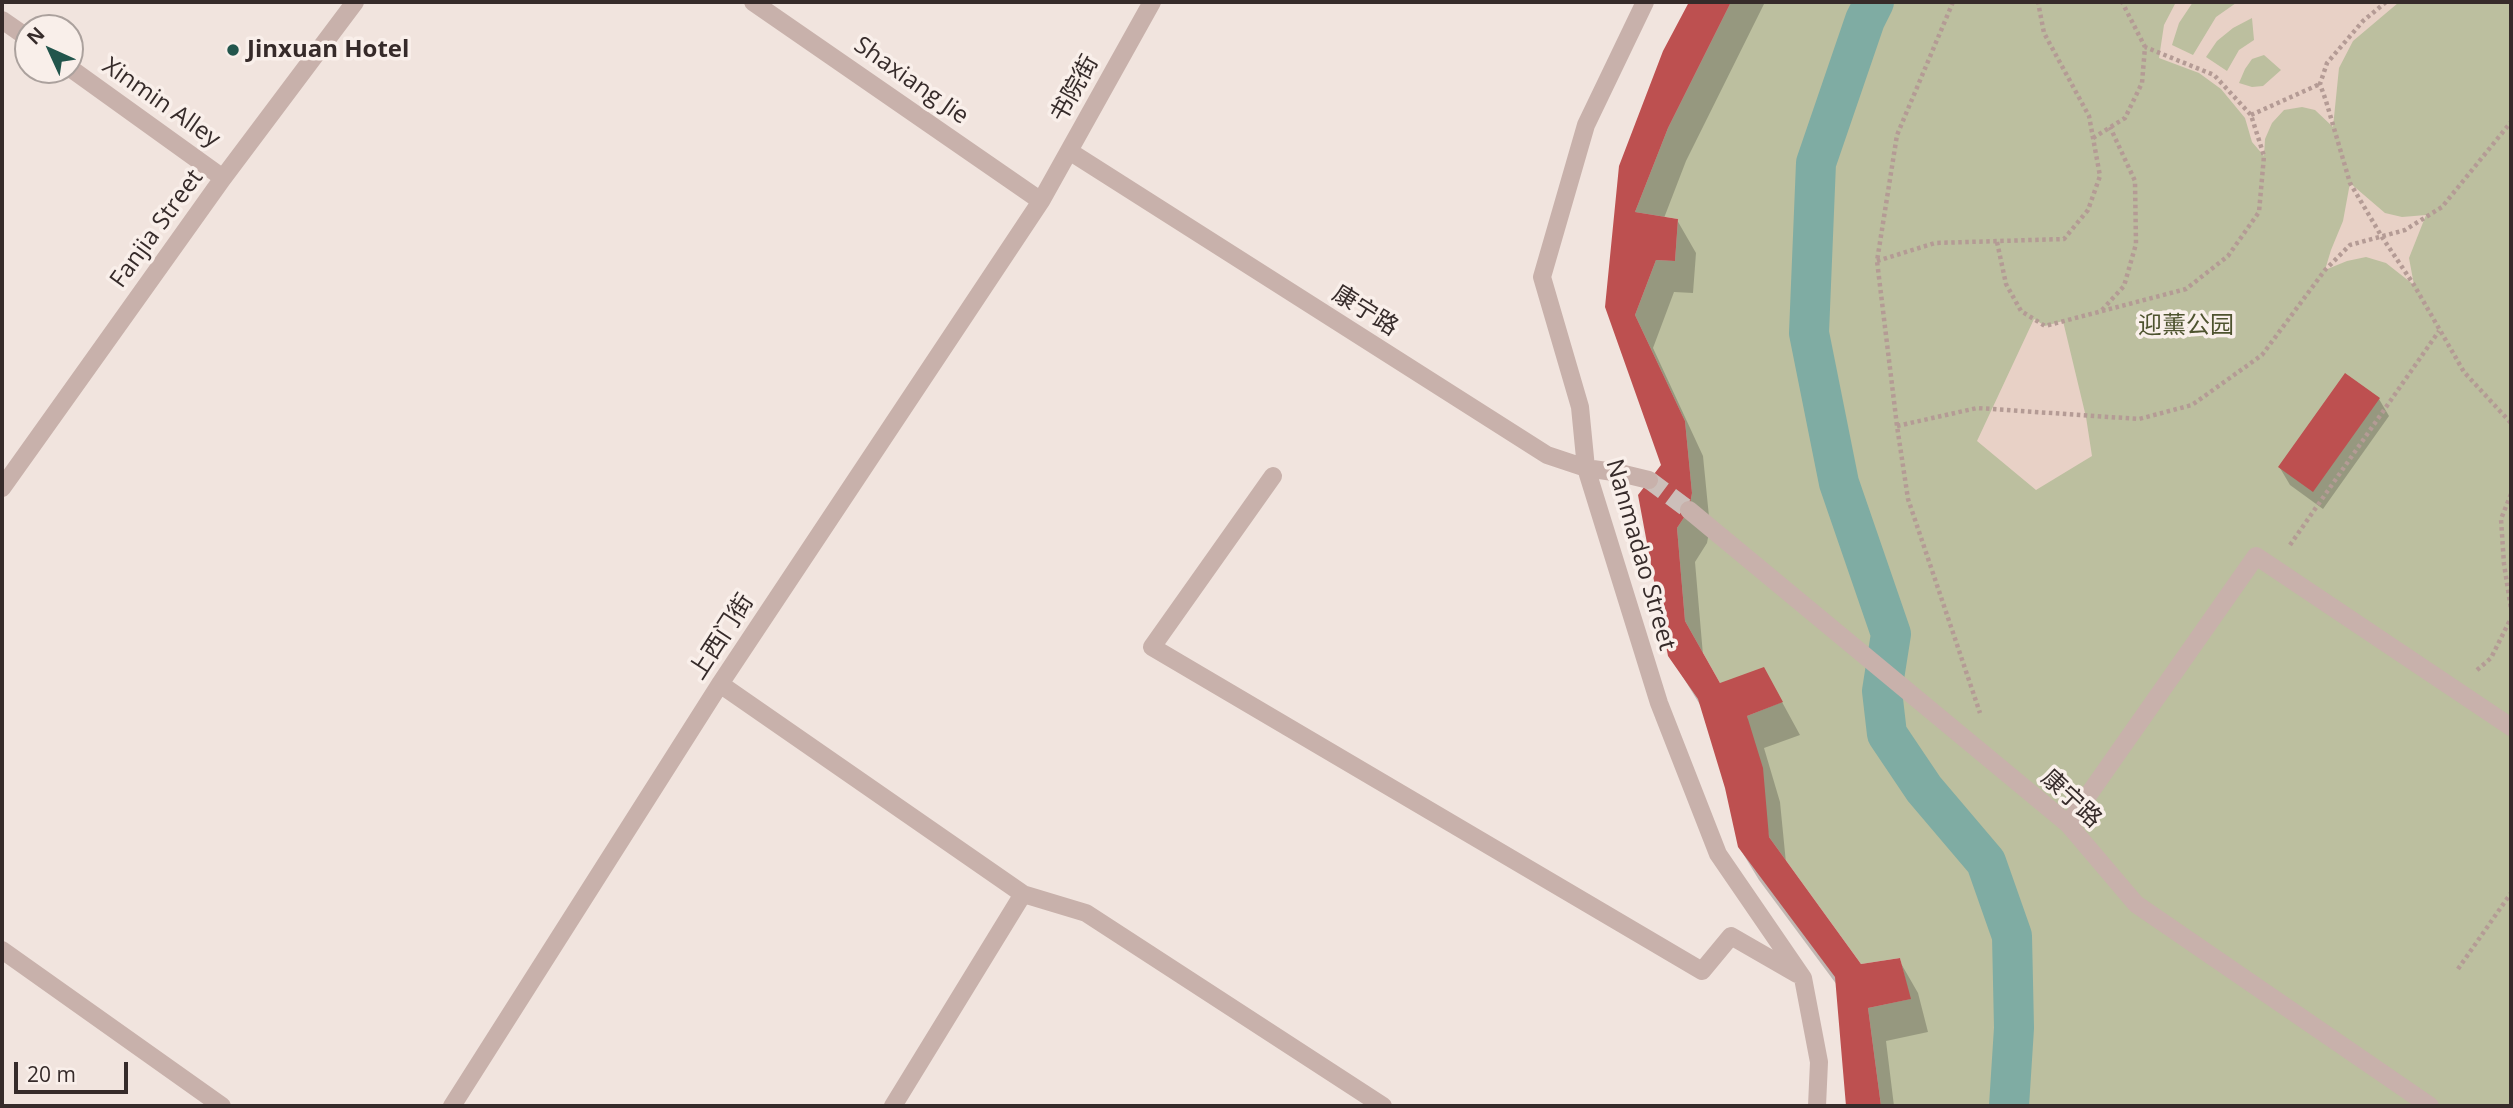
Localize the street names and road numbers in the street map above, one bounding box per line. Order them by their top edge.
street label: Shaxiang Jie [848,31,974,131]
street label: 书院街 [1045,51,1105,127]
street label: Xinmin Alley [97,52,225,154]
street label: Fanjia Street [104,164,210,294]
street label: 康宁路 [1327,280,1403,342]
street label: Nanmadao Street [1599,456,1681,654]
street label: 上西门街 [684,589,760,685]
street label: 康宁路 [2035,764,2107,834]

